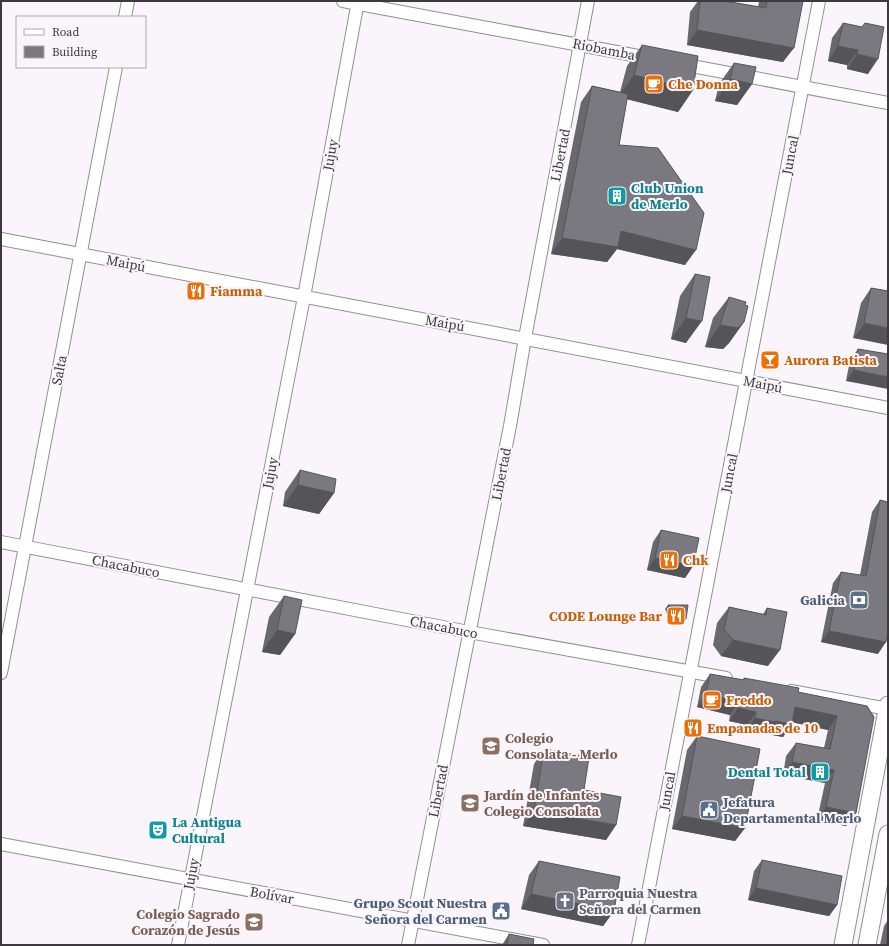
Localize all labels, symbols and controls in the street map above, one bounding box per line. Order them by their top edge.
legend [16,16,146,68]
text: Road [52,24,79,40]
street label: Riobamba [571,33,638,65]
text: Building [52,44,97,60]
cafe icon: Che Donna [643,73,665,95]
place label: Che Donna [668,74,739,94]
street label: Libertad [545,127,575,183]
street label: Juncal [776,134,804,177]
street label: Jujuy [317,137,343,173]
place label: Club Union de Merlo [631,178,704,214]
building icon: Club Union de Merlo [606,185,628,207]
street label: Maipú [105,249,147,277]
restaurant icon: Fiamma [185,280,207,302]
place label: Fiamma [210,281,263,301]
street label: Maipú [424,310,466,336]
bar icon: Aurora Batista [759,349,781,371]
place label: Aurora Batista [784,350,878,370]
street label: Salta [46,352,72,387]
street label: Maipú [742,370,784,398]
street label: Libertad [486,446,516,502]
street label: Juncal [715,452,743,495]
street label: Jujuy [257,455,283,492]
restaurant icon: Chk [658,549,680,571]
street label: Chacabuco [90,550,162,582]
place label: Chk [683,550,709,570]
bank icon: Galicia [848,589,870,611]
place label: Galicia [800,590,846,610]
restaurant icon: CODE Lounge Bar [665,605,687,627]
place label: CODE Lounge Bar [549,606,662,626]
street label: Chacabuco [408,611,480,643]
cafe icon: Freddo [701,689,723,711]
place label: Freddo [726,690,772,710]
restaurant icon: Empanadas de 10 [682,717,704,739]
place label: Empanadas de 10 [707,718,819,738]
place label: Colegio Consolata - Merlo [505,728,618,764]
school or university icon: Colegio Consolata - Merlo [480,735,502,757]
building icon: Dental Total [809,761,831,783]
place label: Dental Total [728,762,806,782]
street label: Libertad [423,763,453,819]
street label: Juncal [654,770,680,813]
place label: Jardín de Infantes Colegio Consolata [483,785,600,821]
school or university icon: Jardín de Infantes Colegio Consolata [459,792,481,814]
place label: Jefatura Departamental Merlo [722,792,862,828]
public building icon: Jefatura Departamental Merlo [698,799,720,821]
place label: La Antigua Cultural [172,812,242,848]
theatre icon: La Antigua Cultural [147,819,169,841]
street label: Jujuy [178,856,204,893]
street label: Bolívar [248,881,296,909]
place label: Parroquia Nuestra Señora del Carmen [579,883,702,919]
church icon: Parroquia Nuestra Señora del Carmen [554,890,576,912]
place label: Grupo Scout Nuestra Señora del Carmen [354,893,488,929]
public building icon: Grupo Scout Nuestra Señora del Carmen [490,900,512,922]
place label: Colegio Sagrado Corazón de Jesús [132,904,241,940]
school or university icon: Colegio Sagrado Corazón de Jesús [243,911,265,933]

